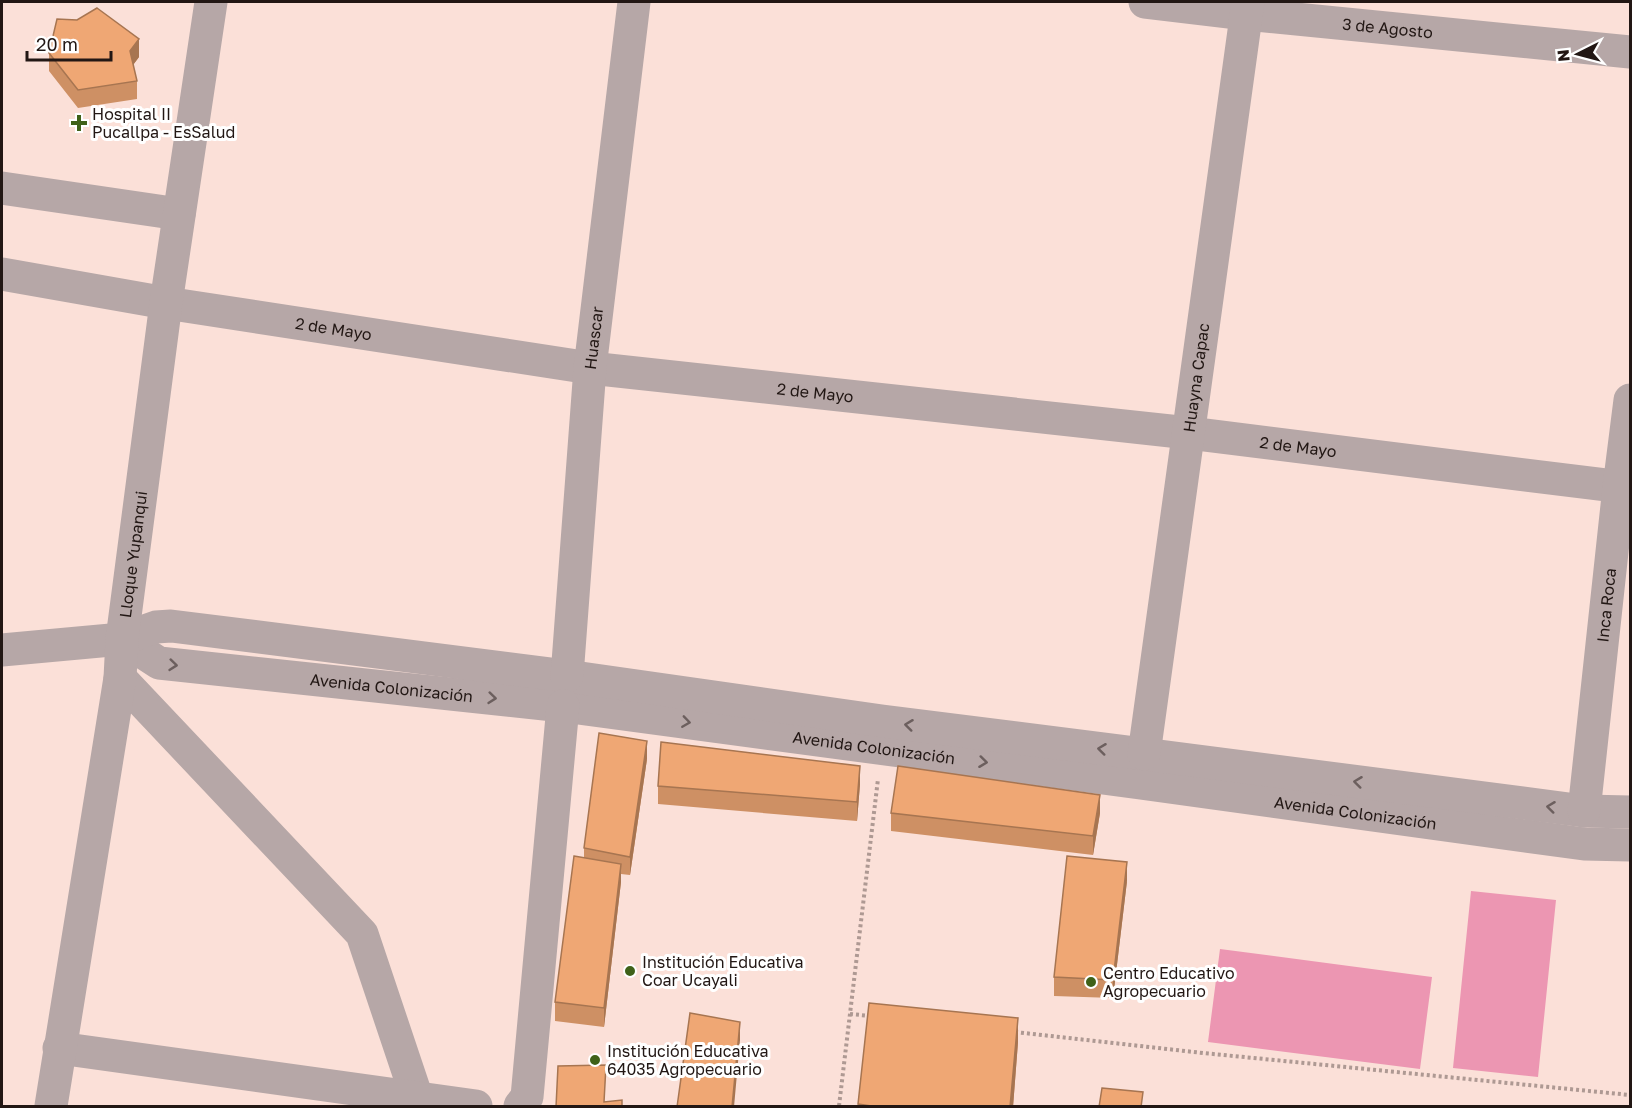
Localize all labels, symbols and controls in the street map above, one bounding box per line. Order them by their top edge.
street label: 3 de Agosto [1341,14,1434,42]
scale bar [27,24,111,62]
north arrow [1548,24,1608,84]
text: 20 m [36,33,78,55]
text: N [1553,48,1574,63]
place label: Hospital II Pucallpa - EsSalud [92,104,235,142]
marker: Hospital II Pucallpa - EsSalud [70,114,88,132]
street label: Huascar [580,305,607,371]
street label: 2 de Mayo [294,313,373,344]
street label: Huayna Capac [1179,321,1214,433]
street label: 2 de Mayo [776,378,855,407]
street label: 2 de Mayo [1259,432,1338,461]
street label: Lloque Yupanqui [115,490,151,619]
street label: Inca Roca [1592,567,1620,643]
one-way arrow [169,658,178,670]
street label: Avenida Colonización [309,669,474,706]
one-way arrow [488,691,497,704]
one-way arrow [681,716,691,728]
one-way arrow [904,719,913,731]
street label: Avenida Colonización [791,727,956,768]
one-way arrow [1097,743,1107,755]
one-way arrow [979,755,988,768]
one-way arrow [1353,776,1363,788]
street label: Avenida Colonización [1273,792,1438,834]
one-way arrow [1547,801,1556,813]
place label: Institución Educativa Coar Ucayali [642,952,804,990]
place label: Centro Educativo Agropecuario [1103,963,1235,1001]
marker: Institución Educativa Coar Ucayali [623,964,637,978]
marker: Centro Educativo Agropecuario [1084,975,1098,989]
place label: Institución Educativa 64035 Agropecuario [607,1041,769,1079]
marker: Institución Educativa 64035 Agropecuario [588,1053,602,1067]

